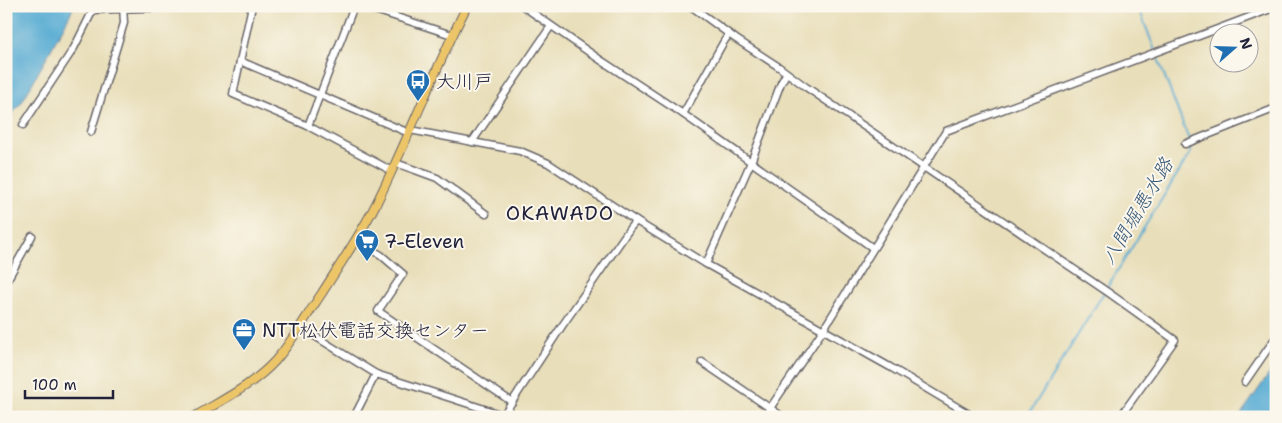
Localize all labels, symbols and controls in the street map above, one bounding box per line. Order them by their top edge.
north arrow [1210,22,1260,72]
text: N [1236,35,1257,52]
bus stop icon: 大川戸 [405,68,431,102]
place label: 大川戸 [436,69,493,94]
water label: 八間堀悪水路 [1095,152,1180,269]
district label: OKAWADO [506,200,614,226]
supermarket icon: 7-Eleven [354,228,380,262]
place label: 7-Eleven [384,229,464,254]
office icon: NTT松伏電話交換センター [231,317,257,351]
place label: NTT松伏電話交換センター [262,318,489,343]
scale bar [25,368,112,400]
text: 100 m [32,375,77,395]

